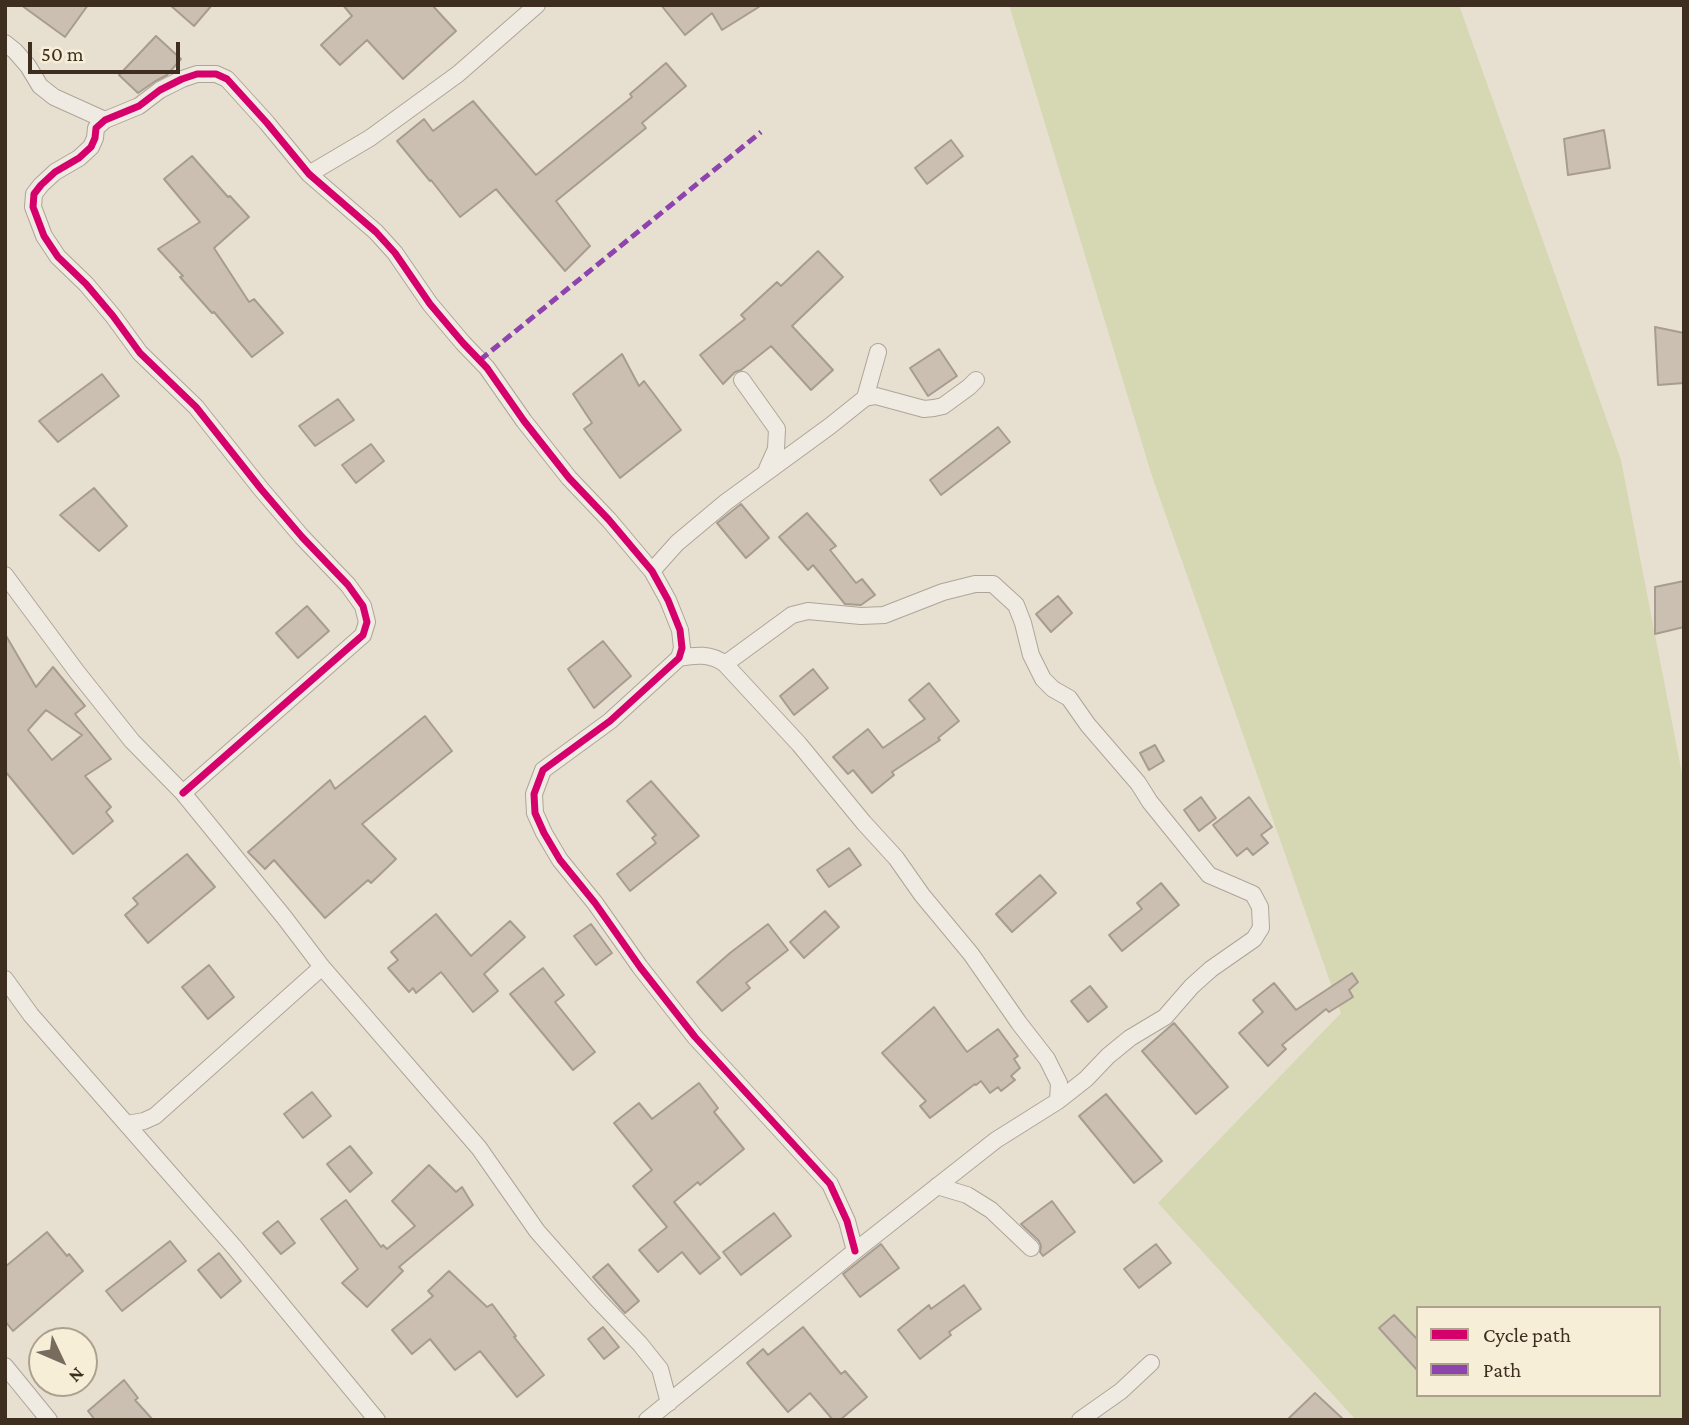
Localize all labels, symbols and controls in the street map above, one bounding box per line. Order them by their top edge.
scale bar [32,28,184,72]
text: 50 m [41,42,84,66]
legend [1416,1306,1661,1397]
text: Cycle path [1483,1323,1571,1347]
north arrow [28,1327,98,1397]
text: Path [1483,1358,1521,1382]
text: N [65,1364,89,1387]

